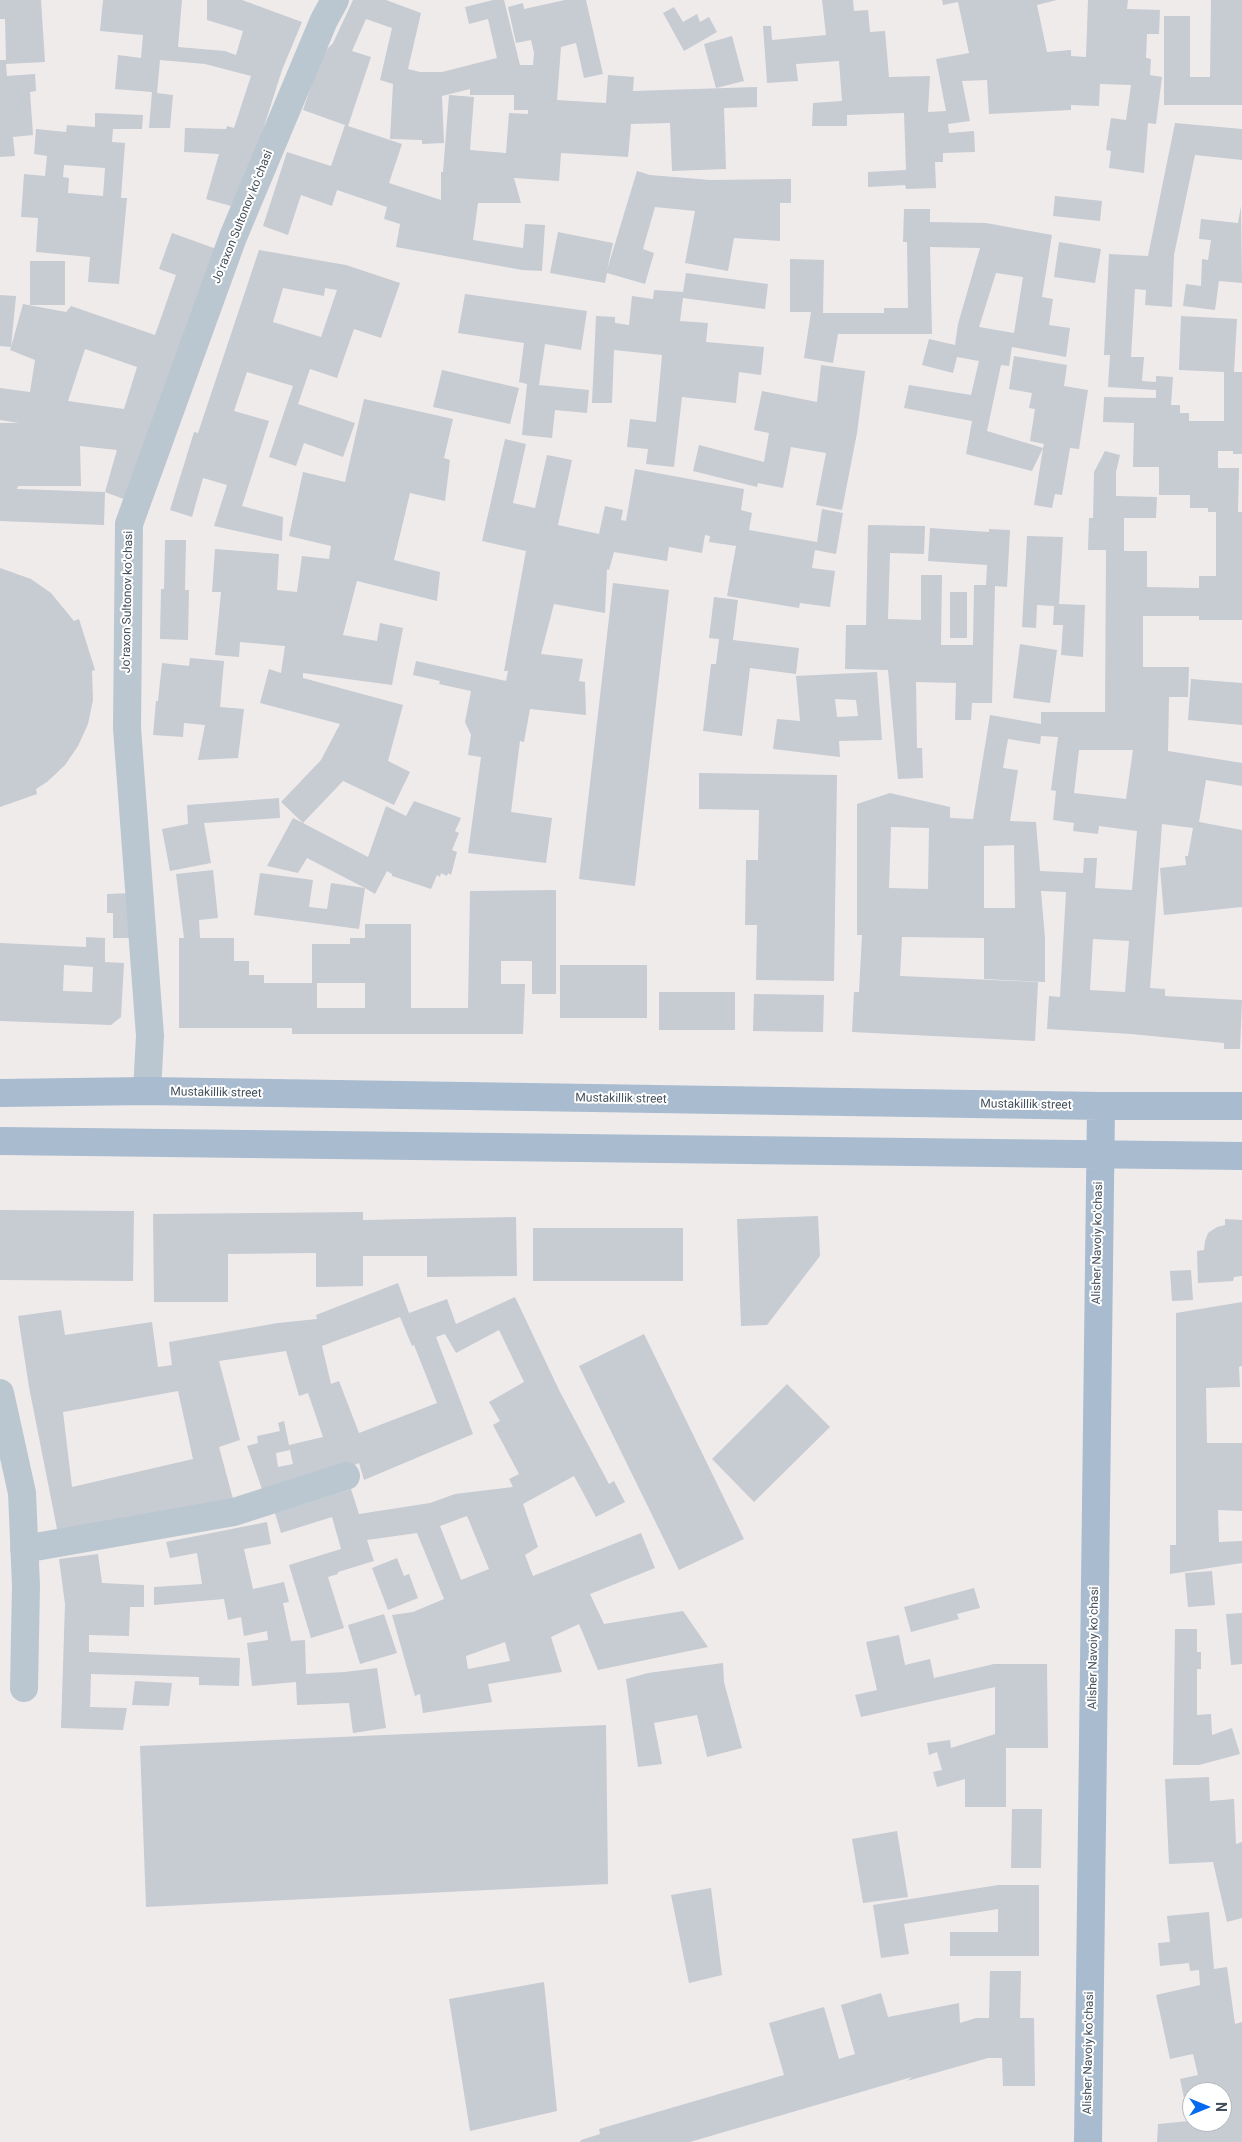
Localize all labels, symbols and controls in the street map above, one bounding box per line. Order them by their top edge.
street label: Joʻraxon Sultonov koʻchasi [210,148,276,286]
street label: Joʻraxon Sultonov koʻchasi [120,531,136,673]
street label: Mustakillik street [170,1085,262,1101]
street label: Mustakillik street [575,1091,667,1107]
street label: Mustakillik street [980,1097,1072,1113]
street label: Alisher Navoiy koʻchasi [1090,1181,1106,1305]
street label: Alisher Navoiy koʻchasi [1086,1586,1102,1710]
street label: Alisher Navoiy koʻchasi [1081,1991,1097,2115]
north arrow [1182,2082,1232,2132]
text: N [1213,2102,1229,2112]

